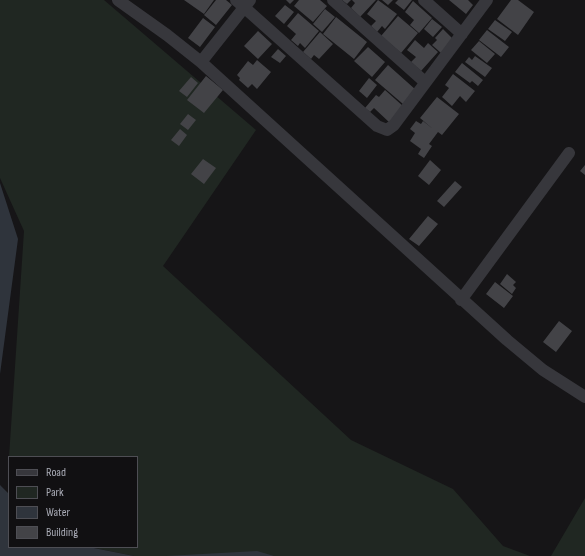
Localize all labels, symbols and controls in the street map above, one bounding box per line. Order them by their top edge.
legend [8,456,138,548]
text: Road [46,465,66,480]
text: Park [46,485,64,500]
text: Water [46,505,70,520]
text: Building [46,525,78,540]

